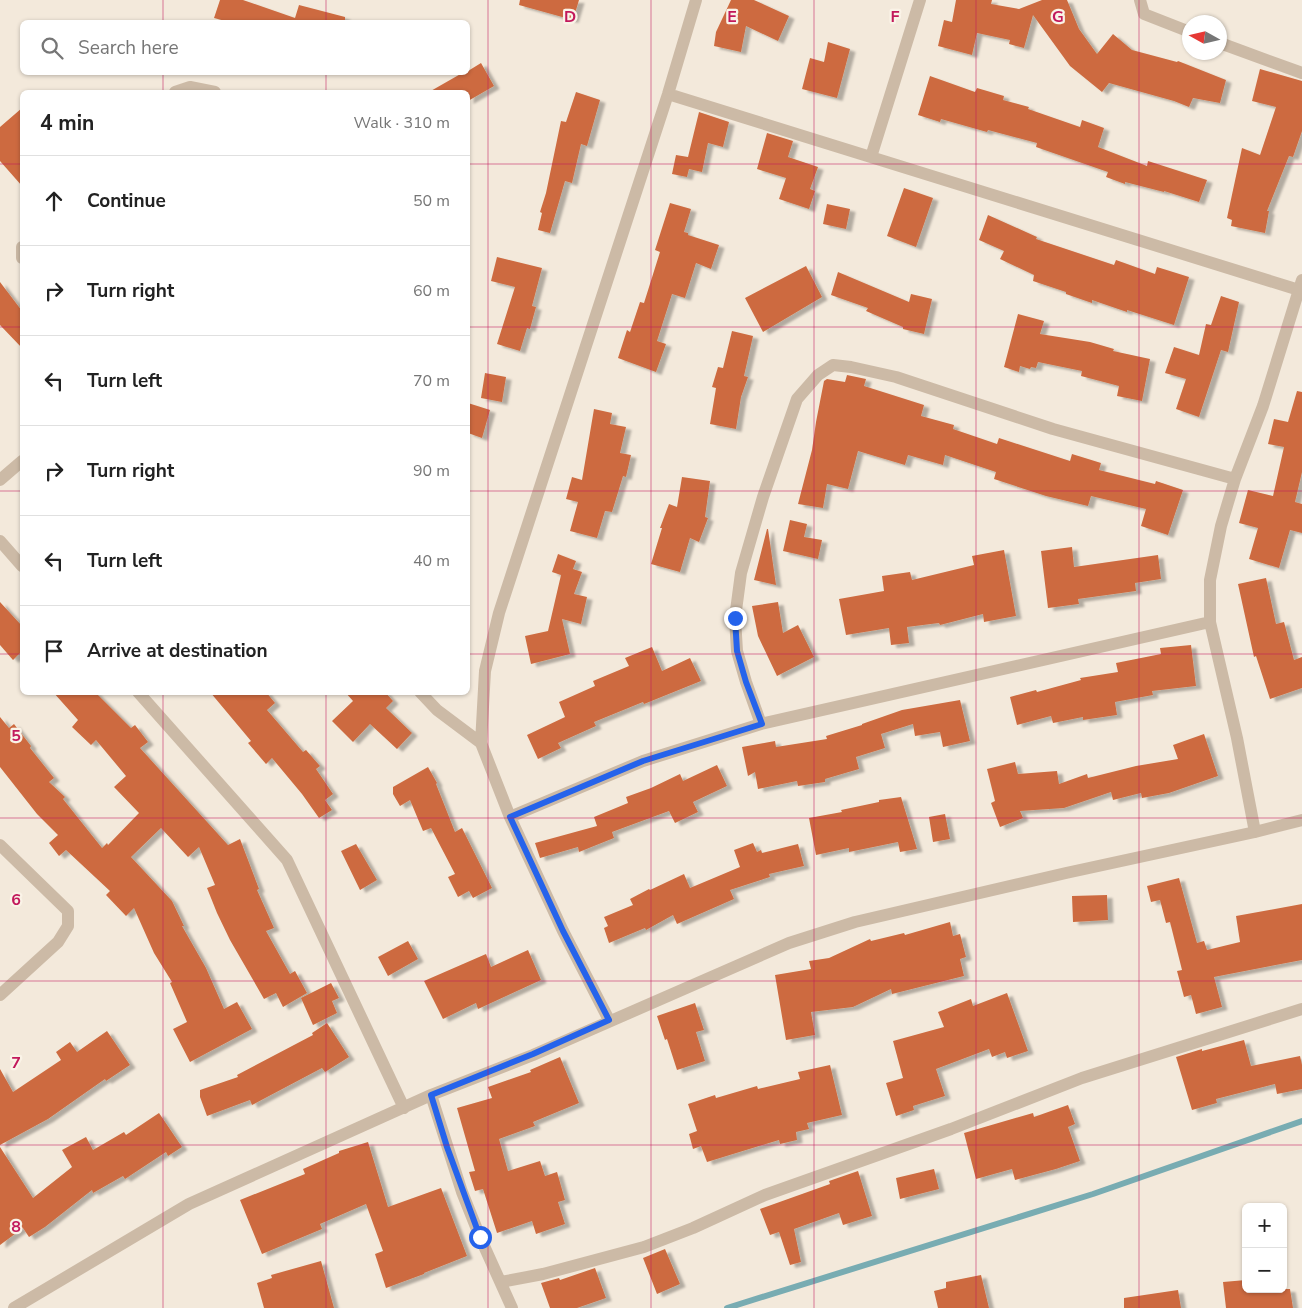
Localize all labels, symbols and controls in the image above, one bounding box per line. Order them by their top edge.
text: D [564,6,576,28]
text: E [727,6,737,28]
text: F [891,6,900,28]
text: G [1052,6,1064,28]
north arrow [1182,15,1227,60]
search box [20,20,470,75]
icon: search [38,34,66,62]
text: Search here [78,35,179,61]
text: 4 min [40,109,94,137]
text: Walk · 310 m [354,112,450,134]
icon: ahead [40,187,68,215]
text: Continue [87,188,166,214]
text: 50 m [413,190,450,212]
icon: right [40,277,68,305]
text: Turn right [87,278,174,304]
text: 60 m [413,280,450,302]
icon: left [40,367,68,395]
text: Turn left [87,368,162,394]
text: 70 m [413,370,450,392]
icon: right [40,457,68,485]
text: Turn right [87,458,174,484]
text: 90 m [413,460,450,482]
icon: left [40,547,68,575]
text: Turn left [87,548,162,574]
text: 40 m [413,550,450,572]
route end [724,607,747,630]
icon: arrive [40,637,68,665]
text: Arrive at destination [87,638,268,664]
text: 5 [11,725,21,747]
text: 6 [11,889,21,911]
text: 7 [11,1052,21,1074]
map controls [1242,1203,1287,1293]
button: + [1242,1203,1287,1248]
text: 8 [11,1216,21,1238]
route start [469,1226,492,1249]
button: − [1242,1248,1287,1293]

